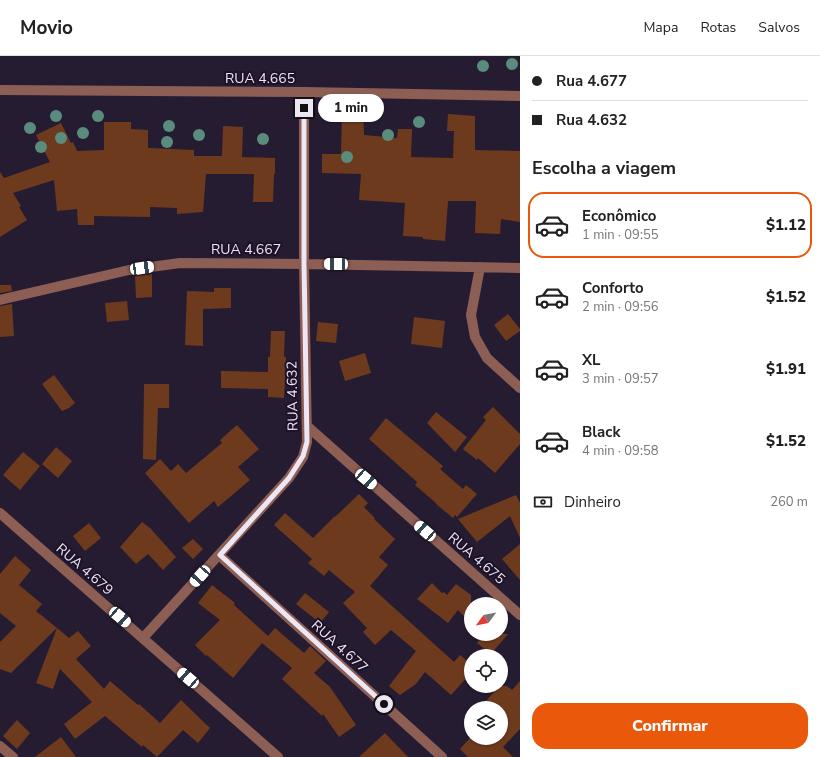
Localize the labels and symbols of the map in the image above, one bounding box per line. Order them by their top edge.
street label: RUA 4.665 [225,69,295,88]
callout: 1 min [318,94,384,122]
route end [295,99,313,117]
street label: RUA 4.667 [211,240,281,259]
car [324,258,348,270]
car [129,260,155,276]
street label: RUA 4.632 [282,361,303,431]
car [353,467,379,491]
car [412,519,438,543]
street label: RUA 4.675 [444,528,509,589]
street label: RUA 4.679 [52,539,117,600]
car [188,563,212,589]
north arrow [464,597,508,641]
car [107,605,133,629]
street label: RUA 4.677 [307,616,372,677]
car [175,666,201,690]
route start [375,695,393,713]

